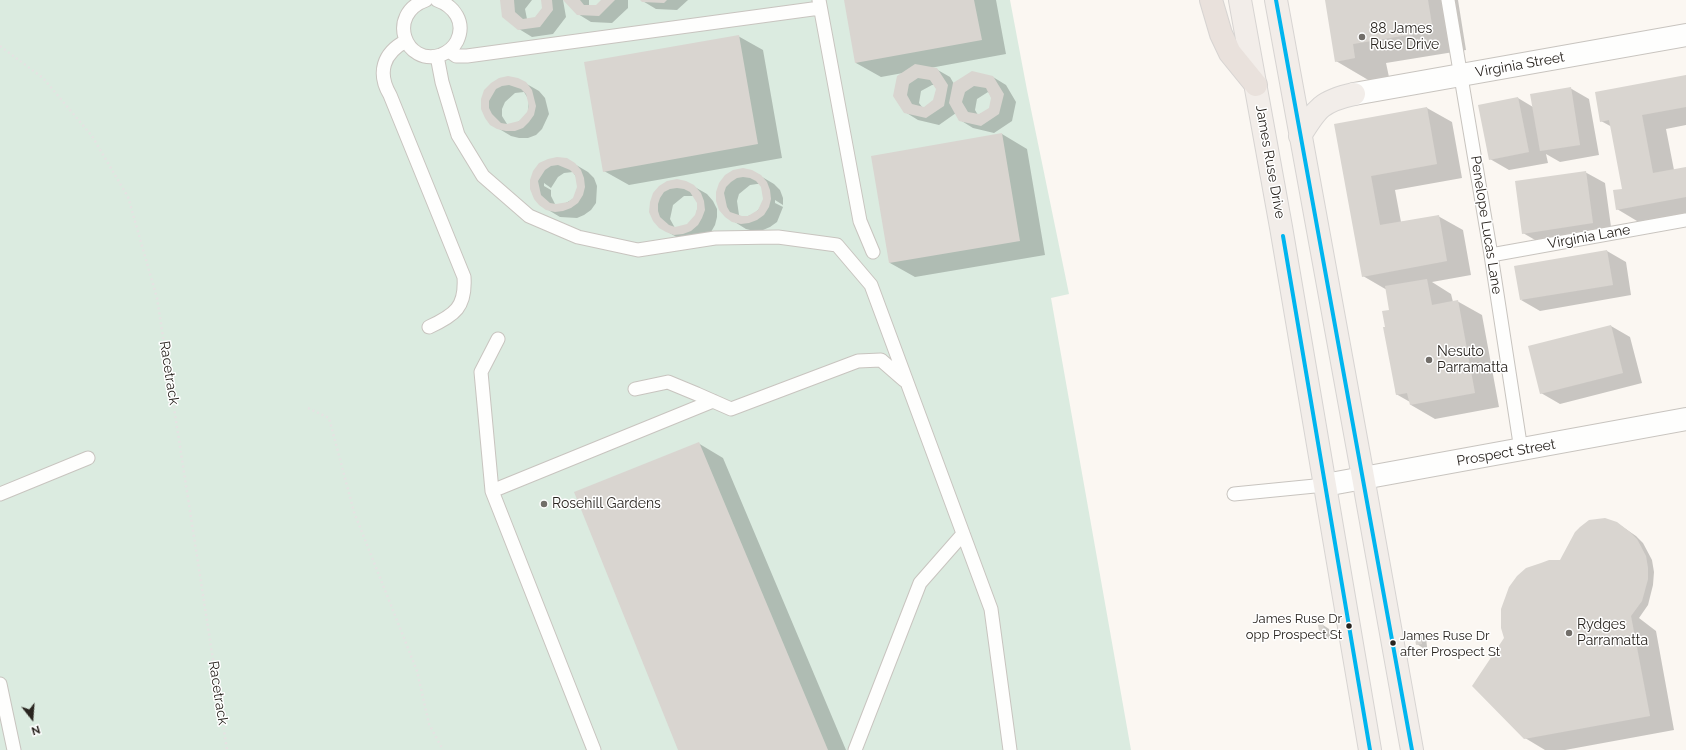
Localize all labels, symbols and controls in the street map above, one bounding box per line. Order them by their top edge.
place label: 88 James Ruse Drive [1370,21,1439,54]
marker: 88 James Ruse Drive [1357,32,1367,42]
street label: Virginia Street [1474,49,1566,81]
street label: James Ruse Drive [1252,104,1288,220]
street label: Penelope Lucas Lane [1467,155,1505,295]
street label: Virginia Lane [1546,221,1632,253]
street label: Racetrack [156,340,182,406]
place label: Nesuto Parramatta [1437,344,1508,376]
marker: Nesuto Parramatta [1424,355,1434,365]
street label: Prospect Street [1455,436,1557,470]
place label: Rosehill Gardens [552,496,661,512]
marker: Rosehill Gardens [539,499,549,509]
place label: James Ruse Dr opp Prospect St [1246,611,1342,642]
place label: Rydges Parramatta [1577,617,1648,650]
marker: James Ruse Dr opp Prospect St [1344,621,1354,631]
place label: James Ruse Dr after Prospect St [1400,628,1500,659]
marker: Rydges Parramatta [1564,628,1574,638]
marker: James Ruse Dr after Prospect St [1388,638,1398,648]
street label: Racetrack [205,660,231,726]
north arrow [12,698,52,738]
text: N [30,723,42,737]

